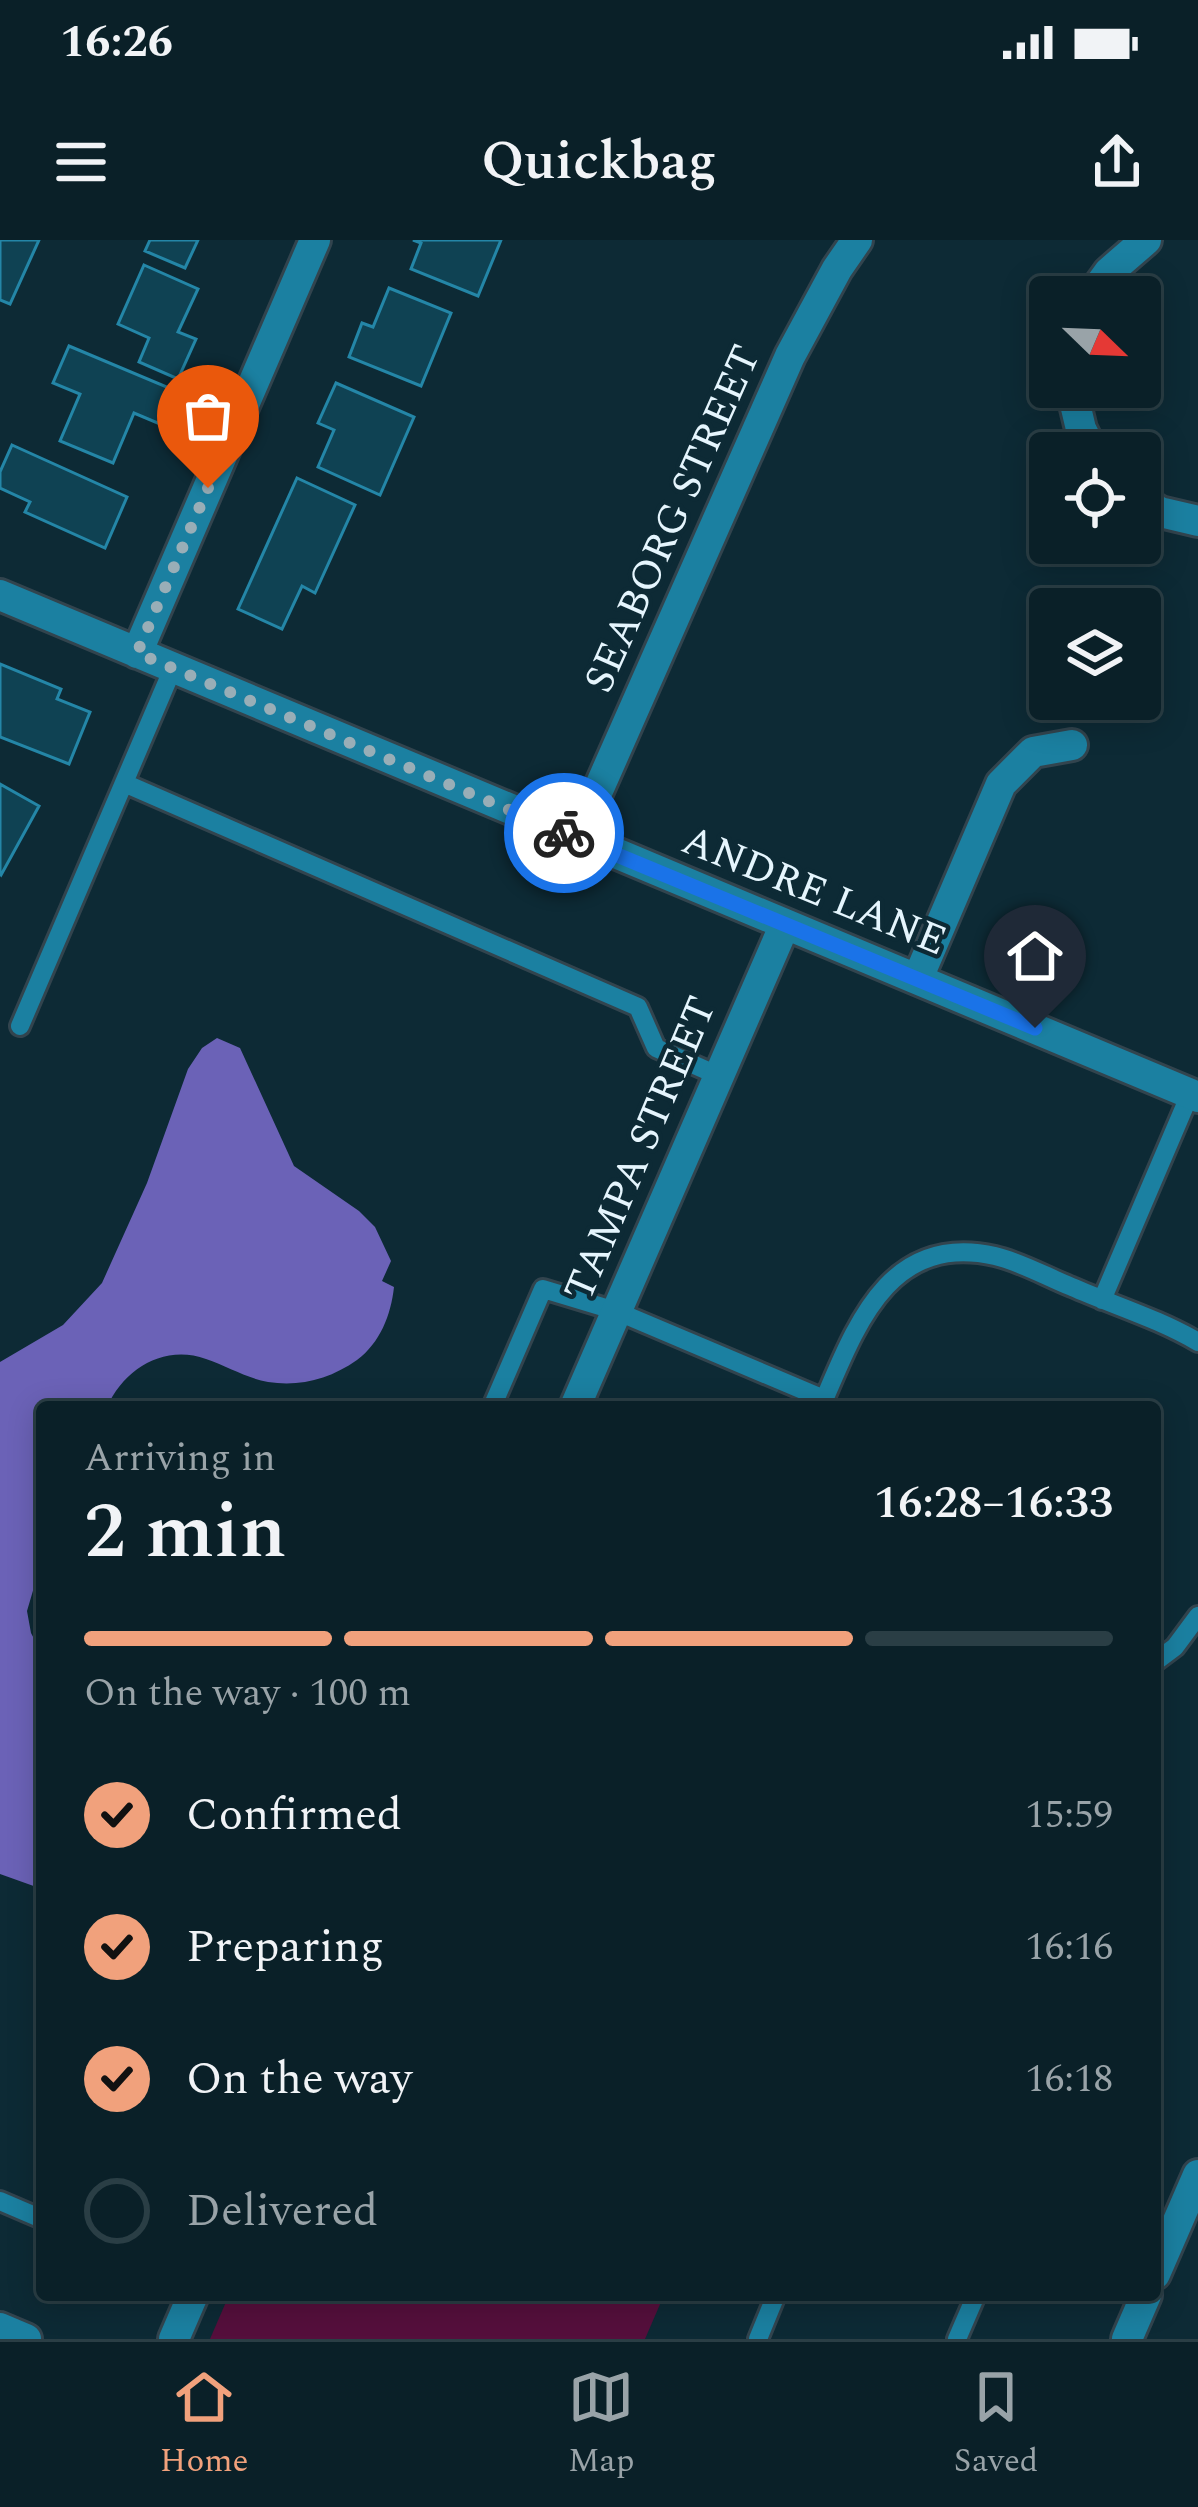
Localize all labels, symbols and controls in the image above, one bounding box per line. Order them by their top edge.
text: 16:26 [60,8,173,77]
text: Quickbag [481,121,717,203]
icon: menu [48,129,114,195]
icon: share [1084,129,1150,195]
north arrow [1029,276,1161,408]
map controls [1029,276,1161,720]
street label: SEABORG STREET [568,335,778,703]
pin [157,365,259,488]
icon: bag [175,383,241,449]
button: locate [1029,432,1161,564]
button: layers [1029,588,1161,720]
courier [504,773,624,893]
icon: bike [531,800,597,866]
street label: ANDRE LANE [672,809,956,973]
pin [984,905,1086,1028]
icon: home [1002,923,1068,989]
street label: TAMPA STREET [548,987,734,1311]
text: Arriving in [84,1429,276,1488]
text: 16:28–16:33 [874,1469,1113,1538]
text: 2 min [84,1473,286,1592]
text: On the way · 100 m [84,1664,411,1723]
text: Confirmed [186,1781,402,1850]
icon: check [84,1782,150,1848]
text: 15:59 [1025,1786,1113,1845]
text: Preparing [186,1913,384,1982]
icon: check [84,1914,150,1980]
text: 16:16 [1025,1918,1113,1977]
text: On the way [186,2045,412,2114]
icon: check [84,2046,150,2112]
text: 16:18 [1025,2050,1113,2109]
text: Delivered [186,2177,378,2246]
tab: Home [160,2364,249,2486]
tab: Map [568,2364,634,2486]
tab: Saved [954,2364,1038,2486]

